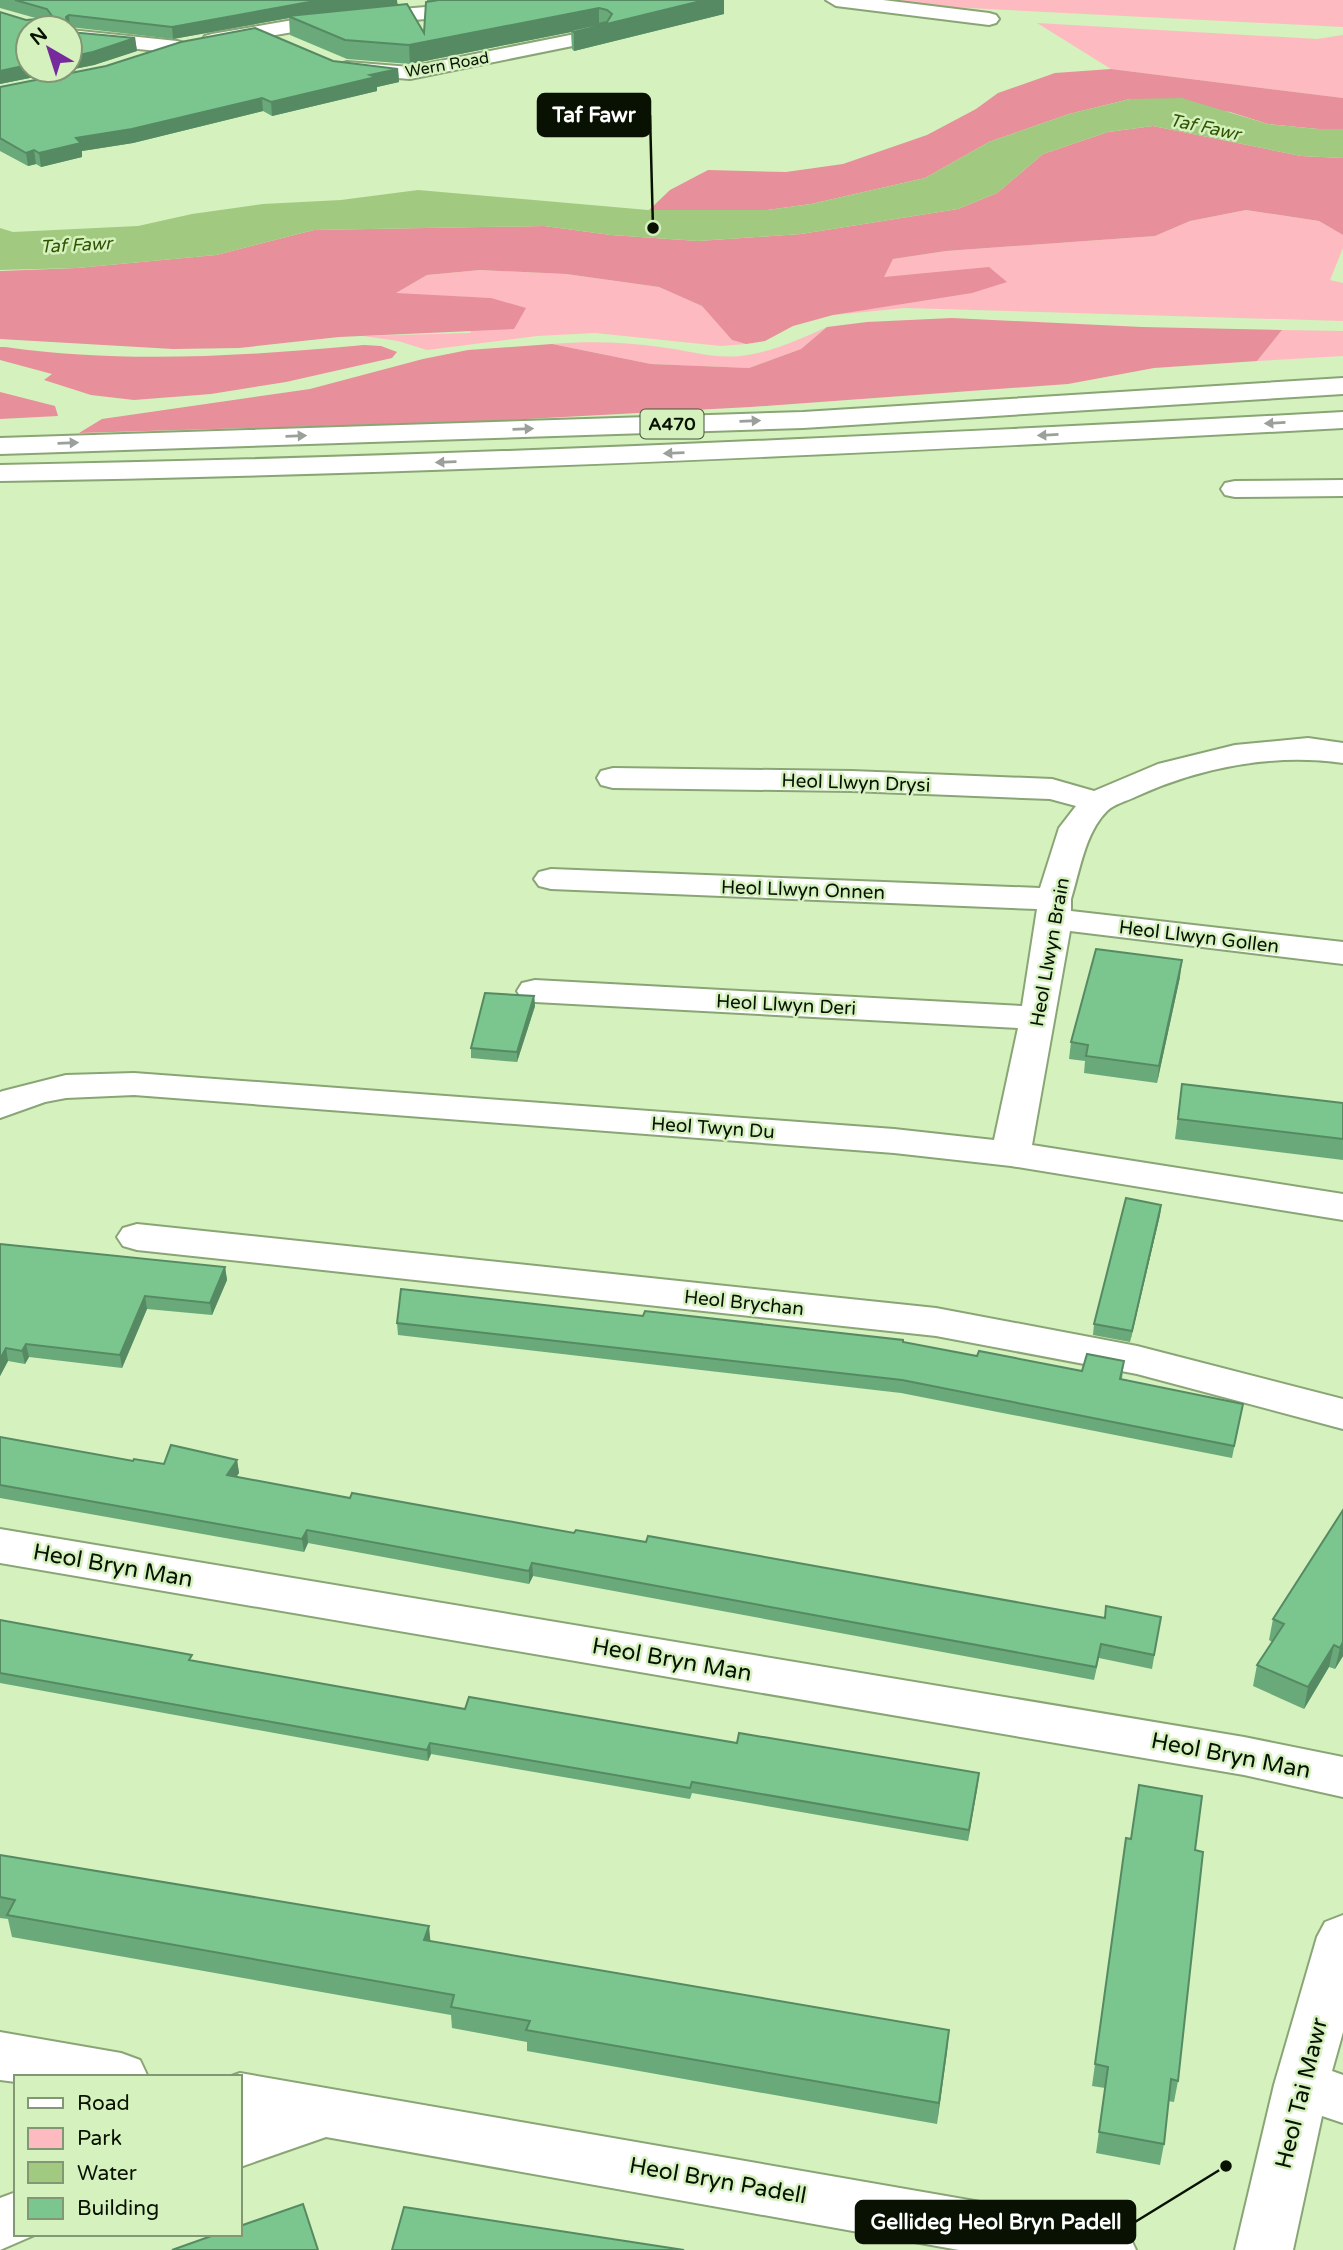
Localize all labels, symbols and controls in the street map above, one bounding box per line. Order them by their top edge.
north arrow [14,14,84,84]
text: N [26,23,52,50]
street label: Wern Road [404,48,491,82]
callout: Taf Fawr [538,94,650,136]
text: Taf Fawr [551,103,637,128]
water label: Taf Fawr [1168,109,1244,146]
water label: Taf Fawr [40,232,114,258]
road number: A470 [640,410,704,438]
one-way arrow [740,416,762,427]
one-way arrow [1264,417,1286,428]
one-way arrow [512,423,534,434]
one-way arrow [285,430,307,442]
one-way arrow [1036,430,1058,441]
one-way arrow [57,438,79,449]
one-way arrow [662,447,684,458]
one-way arrow [435,457,457,468]
street label: Heol Llwyn Drysi [781,769,931,797]
street label: Heol Llwyn Onnen [721,876,885,904]
street label: Heol Llwyn Brain [1026,876,1074,1028]
street label: Heol Llwyn Gollen [1118,916,1280,958]
street label: Heol Llwyn Deri [715,990,857,1020]
street label: Heol Twyn Du [650,1113,775,1143]
street label: Heol Brychan [683,1286,805,1320]
street label: Heol Bryn Man [31,1538,195,1594]
street label: Heol Bryn Man [590,1632,754,1688]
street label: Heol Bryn Man [1149,1727,1313,1785]
street label: Heol Tai Mawr [1270,2015,1334,2172]
legend [14,2075,242,2236]
text: Road [77,2091,130,2116]
text: Park [77,2126,122,2151]
street label: Heol Bryn Padell [627,2152,809,2210]
text: Water [77,2161,137,2186]
text: Building [77,2196,159,2221]
callout: Gellideg Heol Bryn Padell [856,2201,1135,2243]
text: Gellideg Heol Bryn Padell [870,2210,1122,2235]

